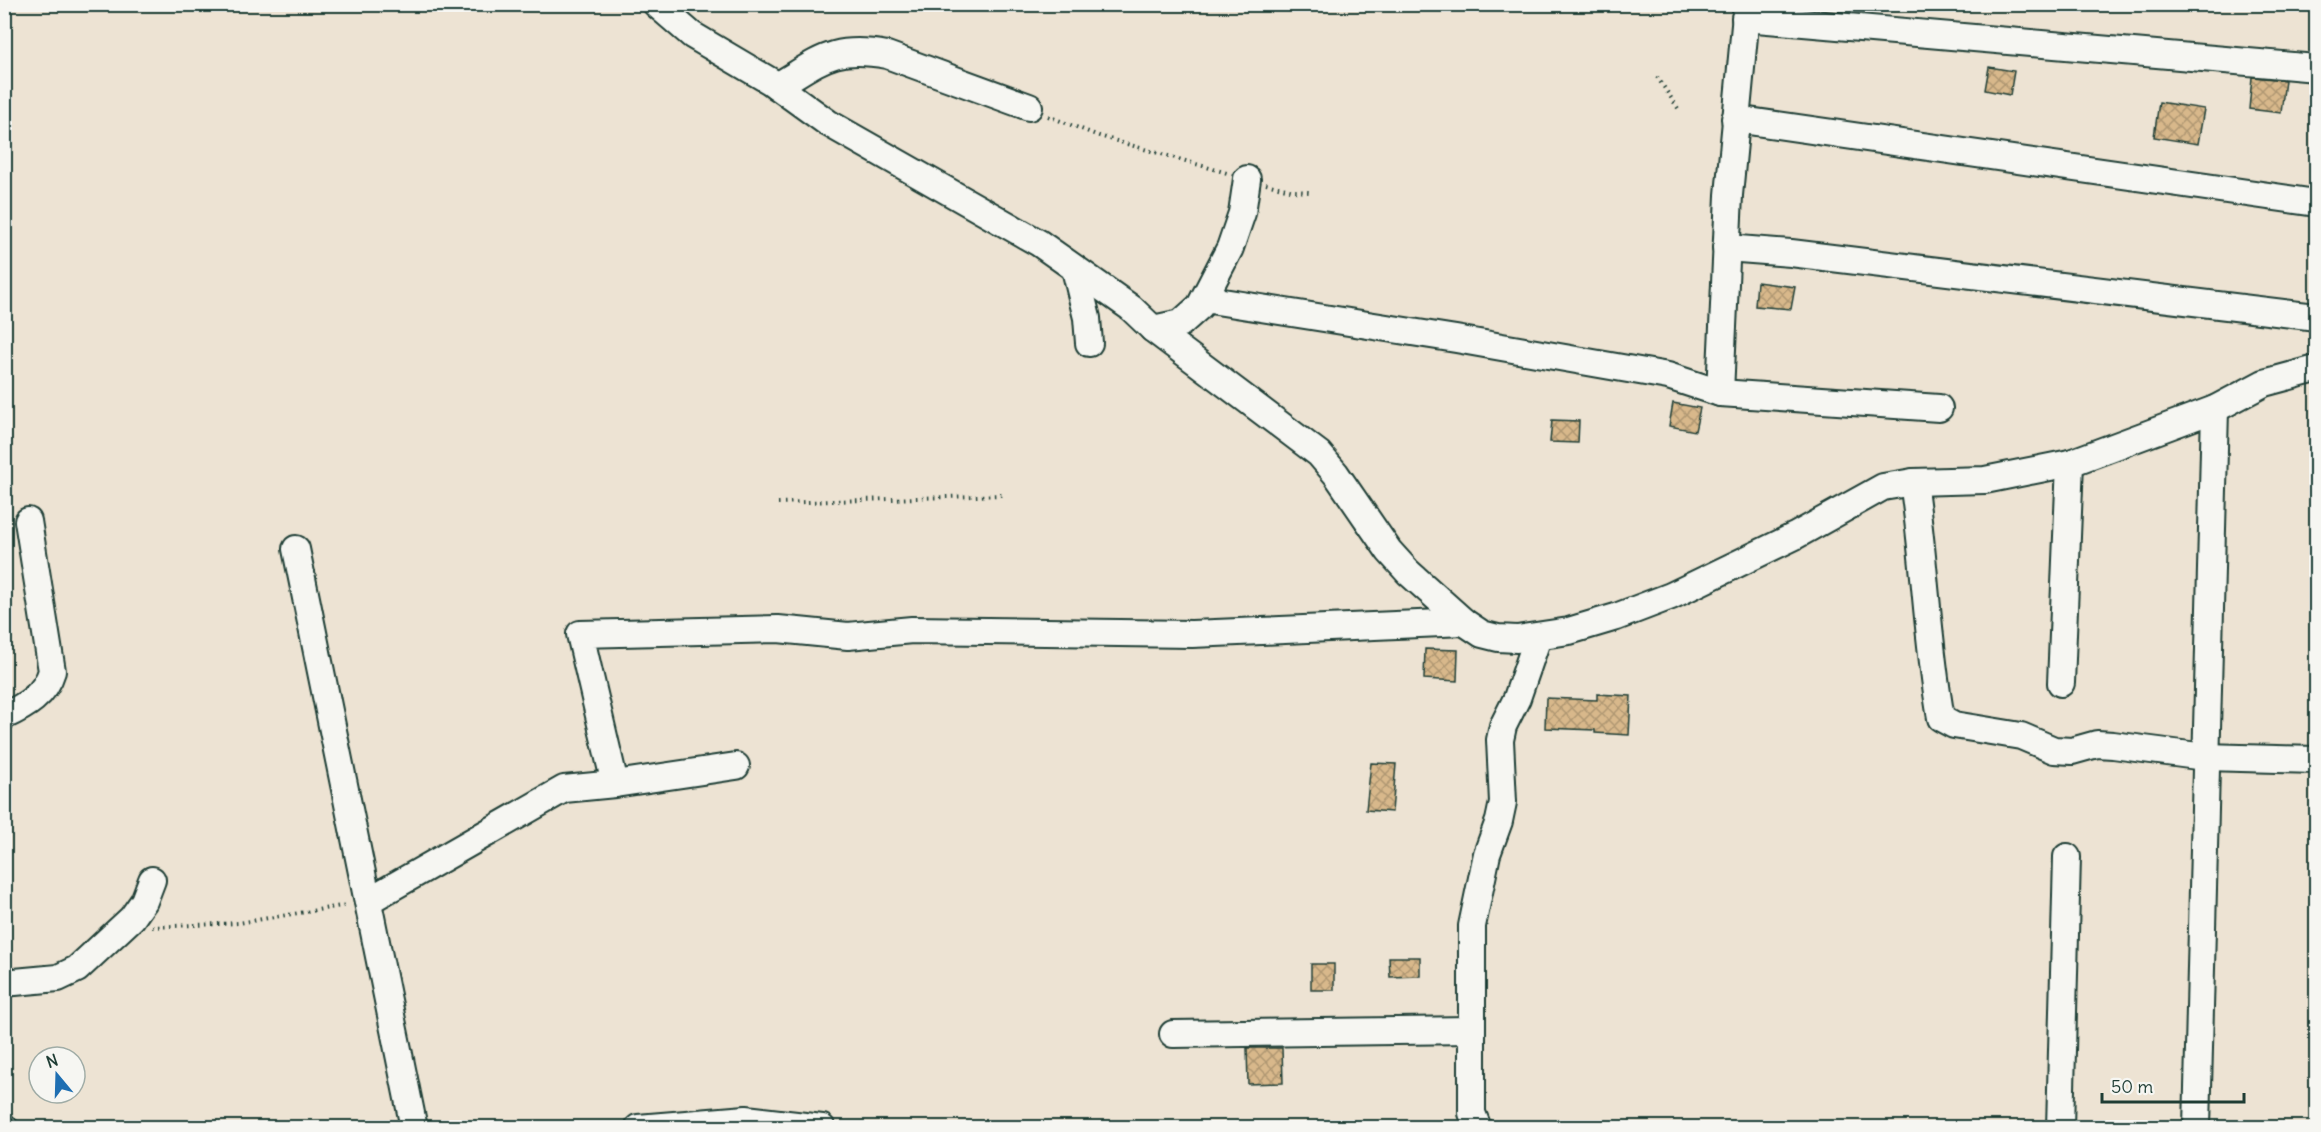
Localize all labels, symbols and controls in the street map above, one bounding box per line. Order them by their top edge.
north arrow [27,1045,87,1105]
text: N [44,1050,61,1072]
scale bar [2102,1066,2244,1104]
text: 50 m [2111,1075,2153,1098]

